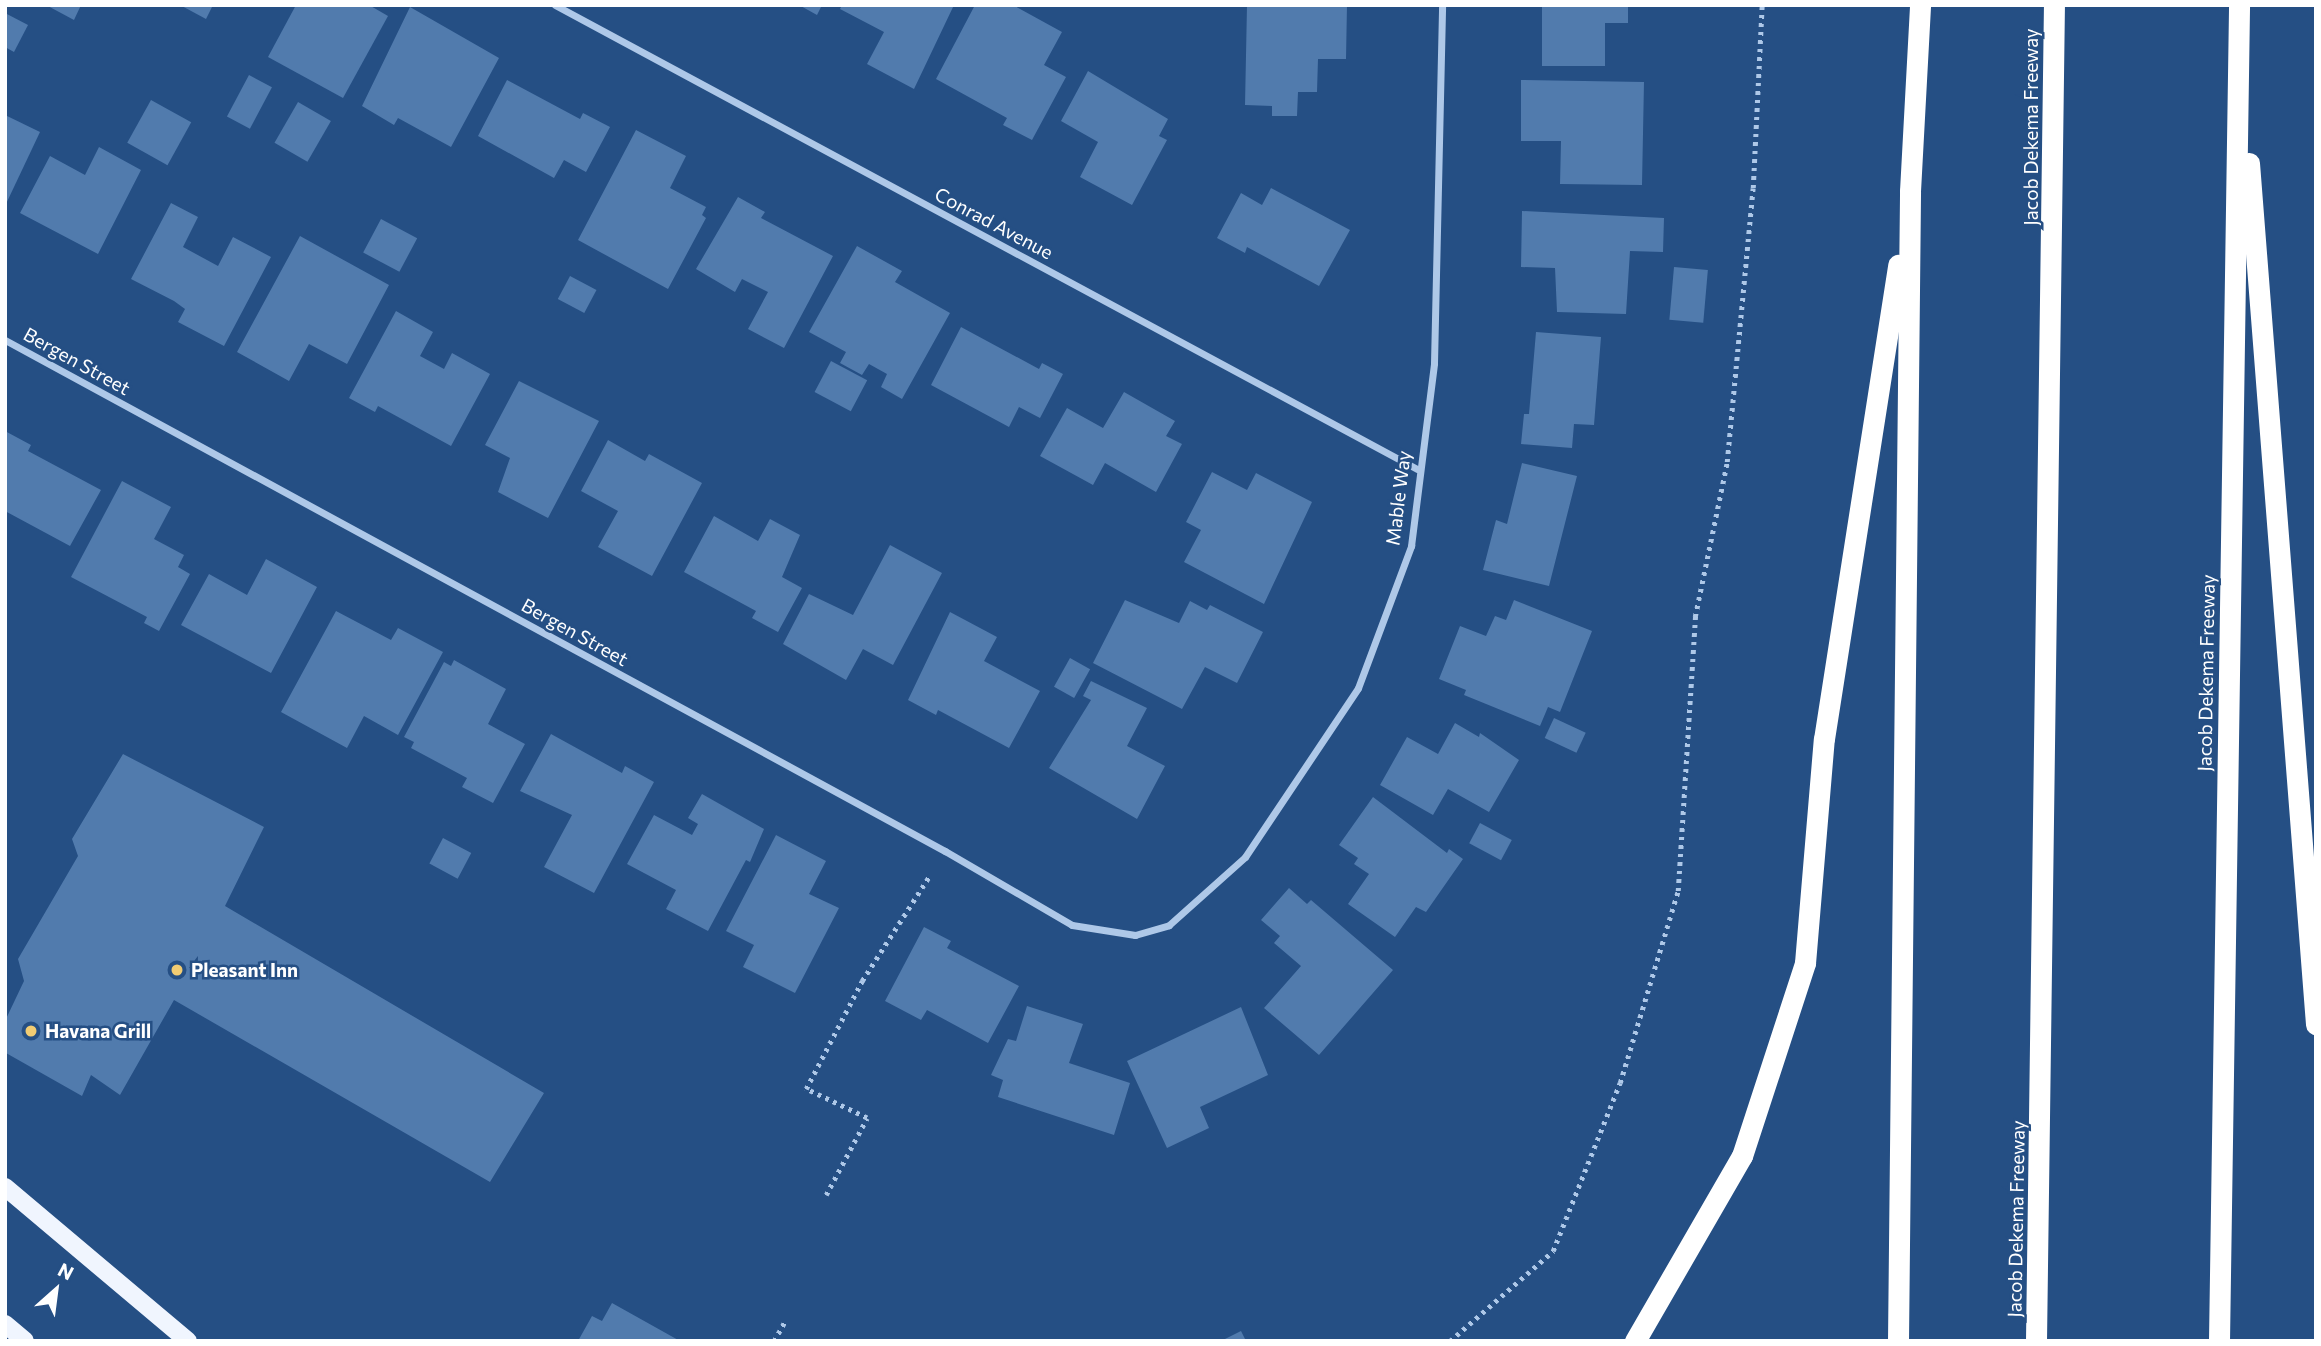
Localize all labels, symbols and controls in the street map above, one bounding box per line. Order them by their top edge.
street label: Jacob Dekema Freeway [2020,28,2042,226]
street label: Conrad Avenue [931,182,1057,264]
street label: Bergen Street [20,322,134,400]
street label: Mable Way [1381,449,1415,547]
street label: Jacob Dekema Freeway [2193,574,2219,772]
street label: Bergen Street [518,593,632,671]
place label: Pleasant Inn [191,959,298,981]
marker: Pleasant Inn [169,962,185,978]
place label: Havana Grill [45,1020,151,1042]
marker: Havana Grill [23,1023,39,1039]
street label: Jacob Dekema Freeway [2003,1120,2029,1318]
north arrow [21,1255,91,1325]
text: N [54,1258,78,1285]

